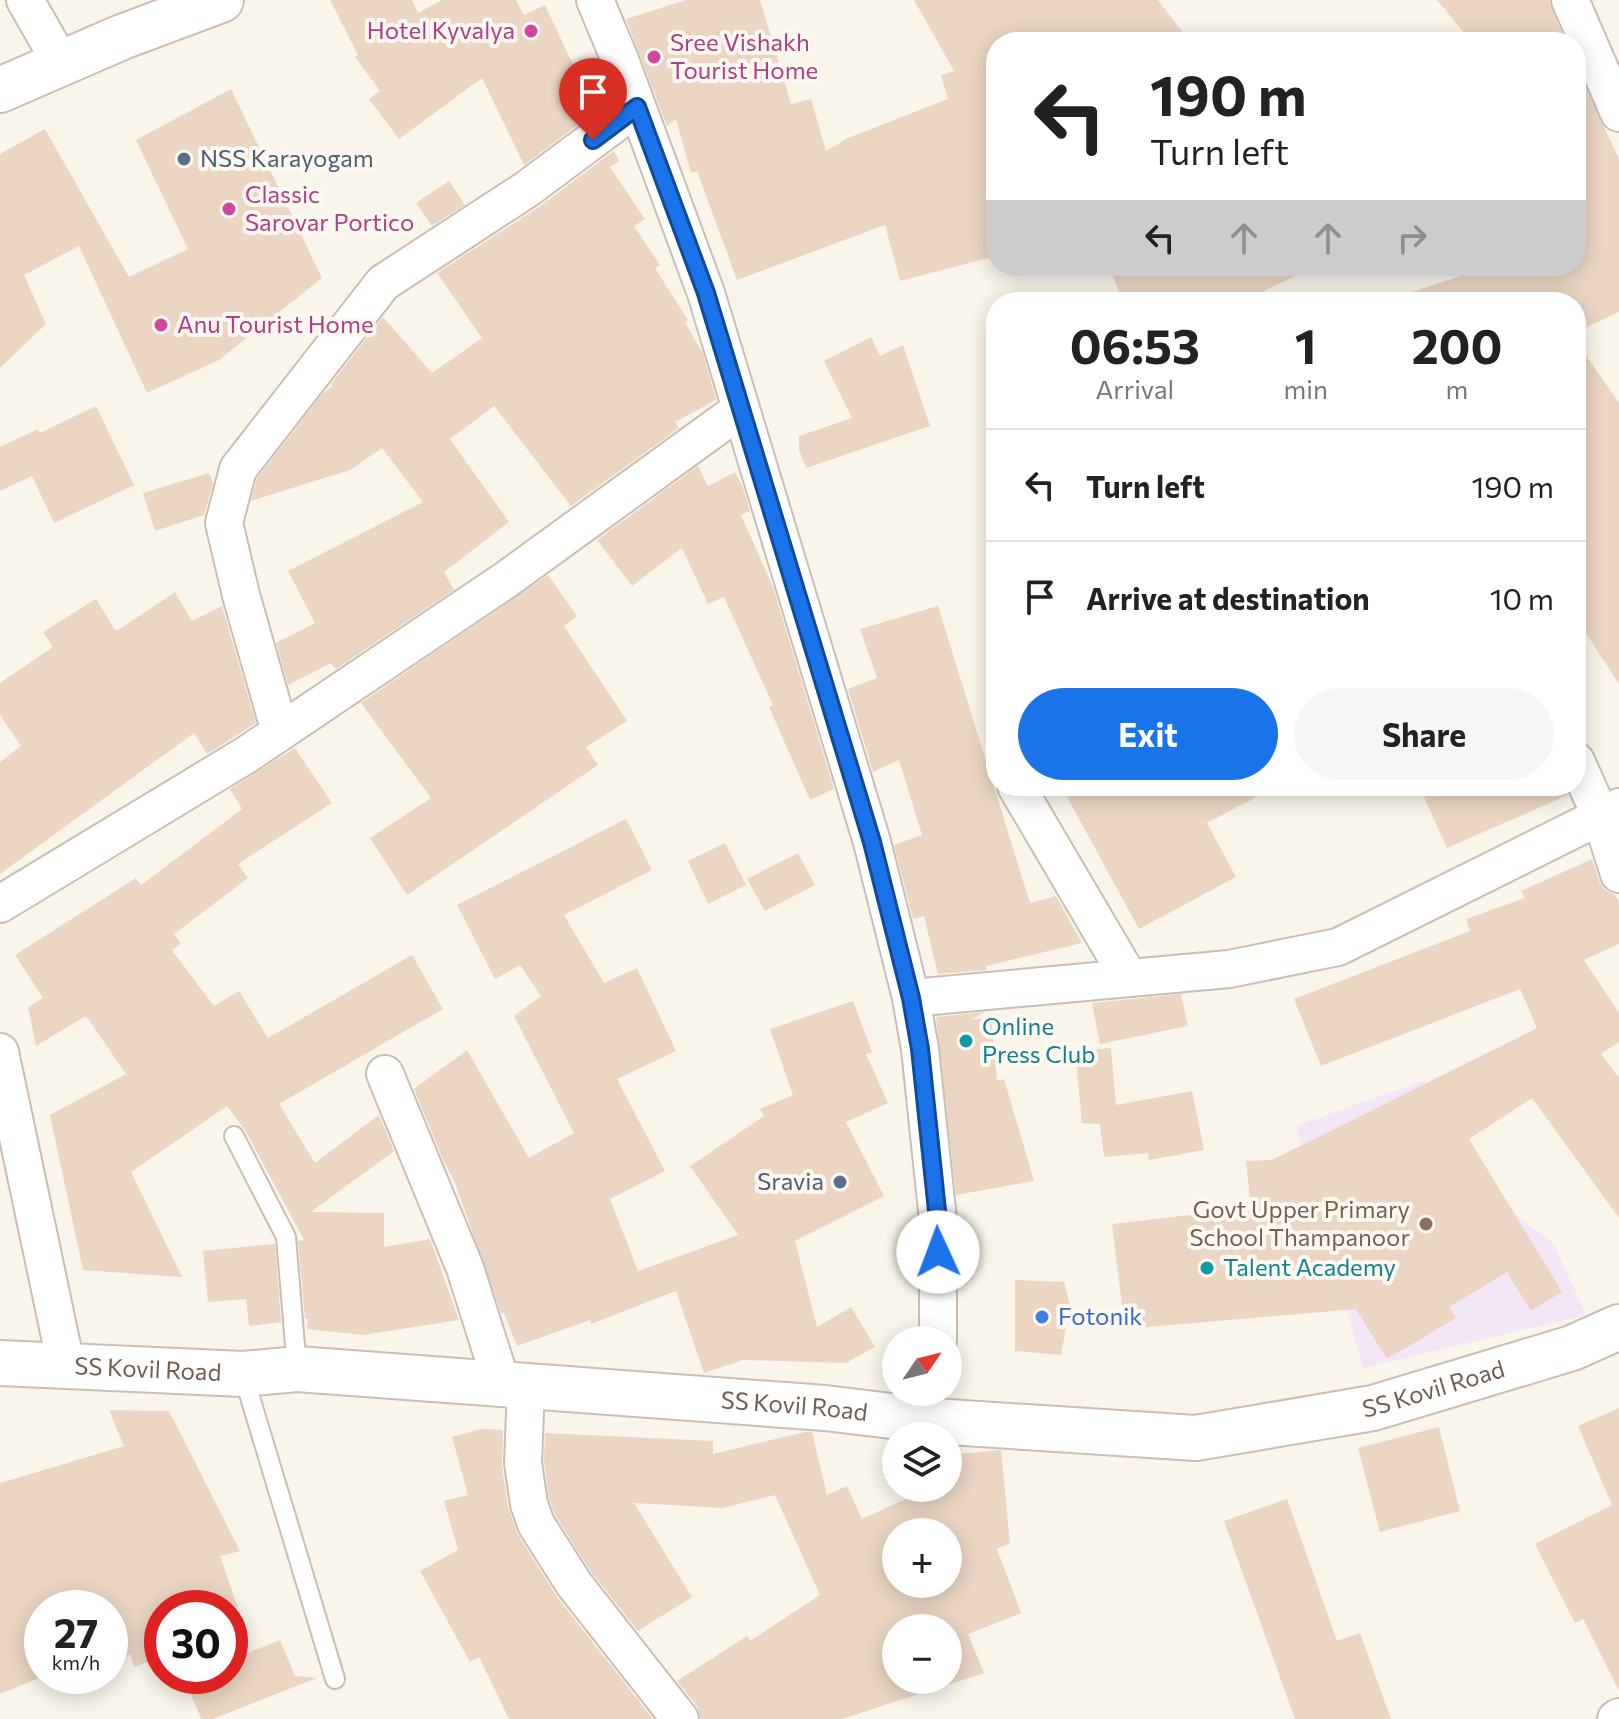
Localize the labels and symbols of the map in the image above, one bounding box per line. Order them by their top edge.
place label: Hotel Kyvalya [367,15,515,44]
marker: Hotel Kyvalya [522,22,540,40]
place label: Sree Vishakh Tourist Home [670,27,818,84]
marker: Sree Vishakh Tourist Home [645,48,663,66]
pin [559,58,627,140]
place label: NSS Karayogam [200,143,374,172]
marker: NSS Karayogam [175,150,193,168]
place label: Classic Sarovar Portico [245,179,414,236]
marker: Classic Sarovar Portico [220,200,238,218]
place label: Anu Tourist Home [177,309,374,338]
marker: Anu Tourist Home [152,316,170,334]
place label: Online Press Club [982,1011,1095,1068]
marker: Online Press Club [957,1032,975,1050]
place label: Sravia [757,1166,824,1195]
marker: Sravia [831,1173,849,1191]
place label: Govt Upper Primary School Thampanoor [1190,1194,1410,1251]
position arrow [896,1210,980,1294]
marker: Govt Upper Primary School Thampanoor [1417,1215,1435,1233]
place label: Talent Academy [1223,1252,1396,1281]
marker: Talent Academy [1198,1259,1216,1277]
place label: Fotonik [1058,1301,1142,1330]
marker: Fotonik [1033,1308,1051,1326]
north arrow [882,1326,962,1406]
street label: SS Kovil Road [74,1350,222,1386]
street label: SS Kovil Road [1360,1353,1508,1423]
street label: SS Kovil Road [720,1384,869,1426]
speed limit sign: 30 [144,1590,248,1694]

